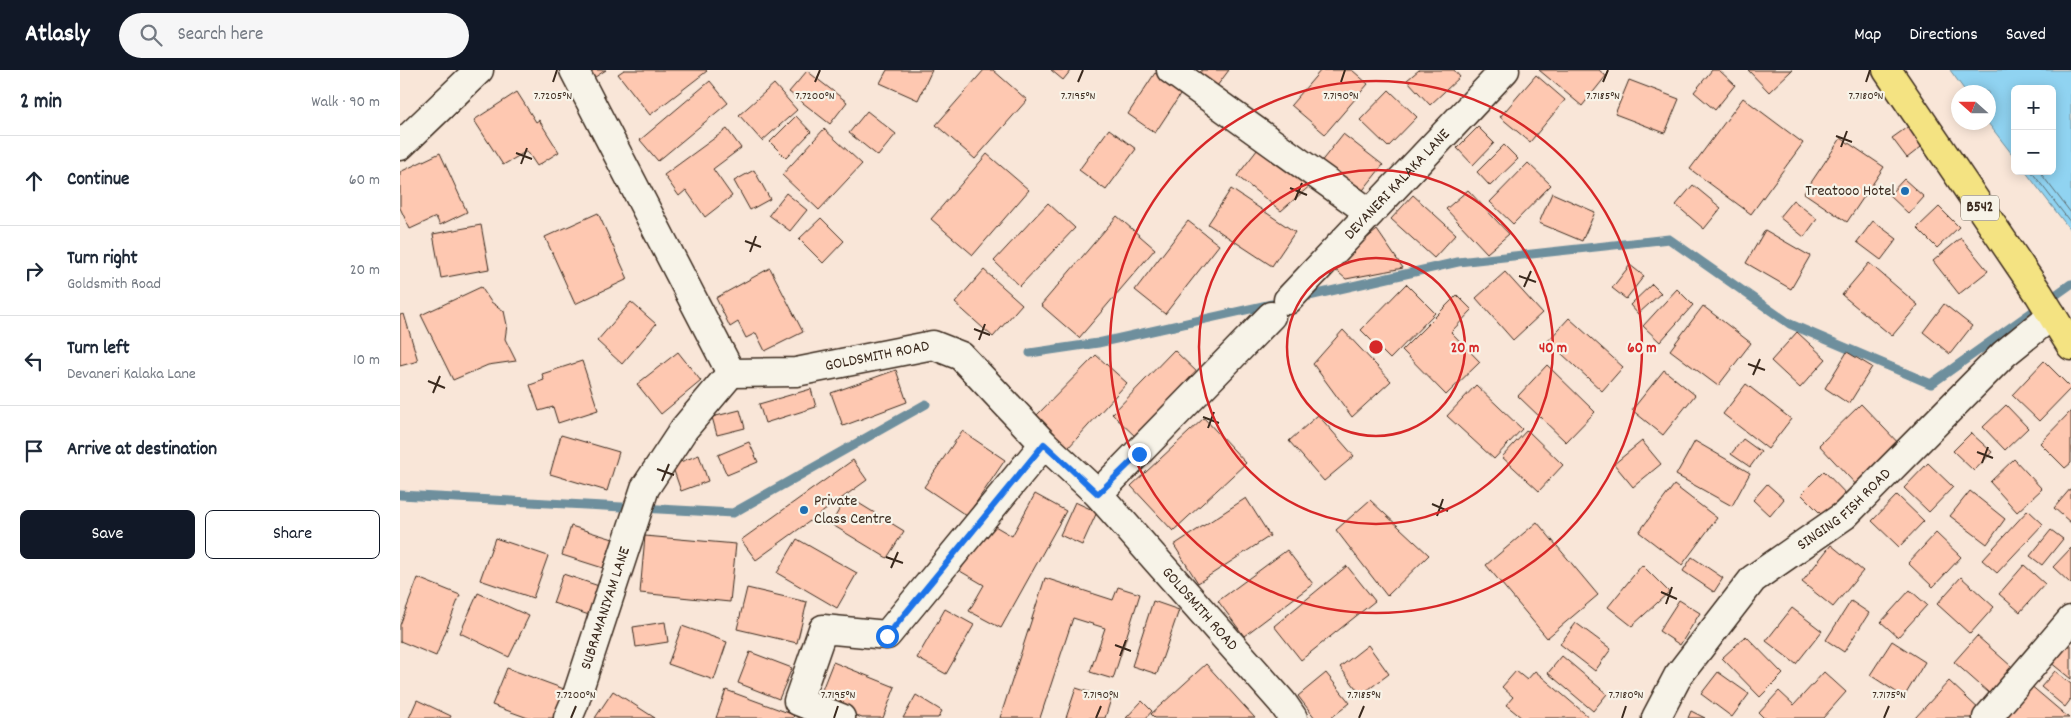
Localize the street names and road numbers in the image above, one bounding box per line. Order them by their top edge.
street label: DEVANERI KALAKA LANE [1339,123,1456,245]
road number: B542 [1961,196,1999,220]
street label: GOLDSMITH ROAD [823,334,931,378]
street label: SINGING FISH ROAD [1792,463,1897,556]
street label: SUBRAMANIYAM LANE [575,543,637,673]
street label: GOLDSMITH ROAD [1156,562,1243,656]

